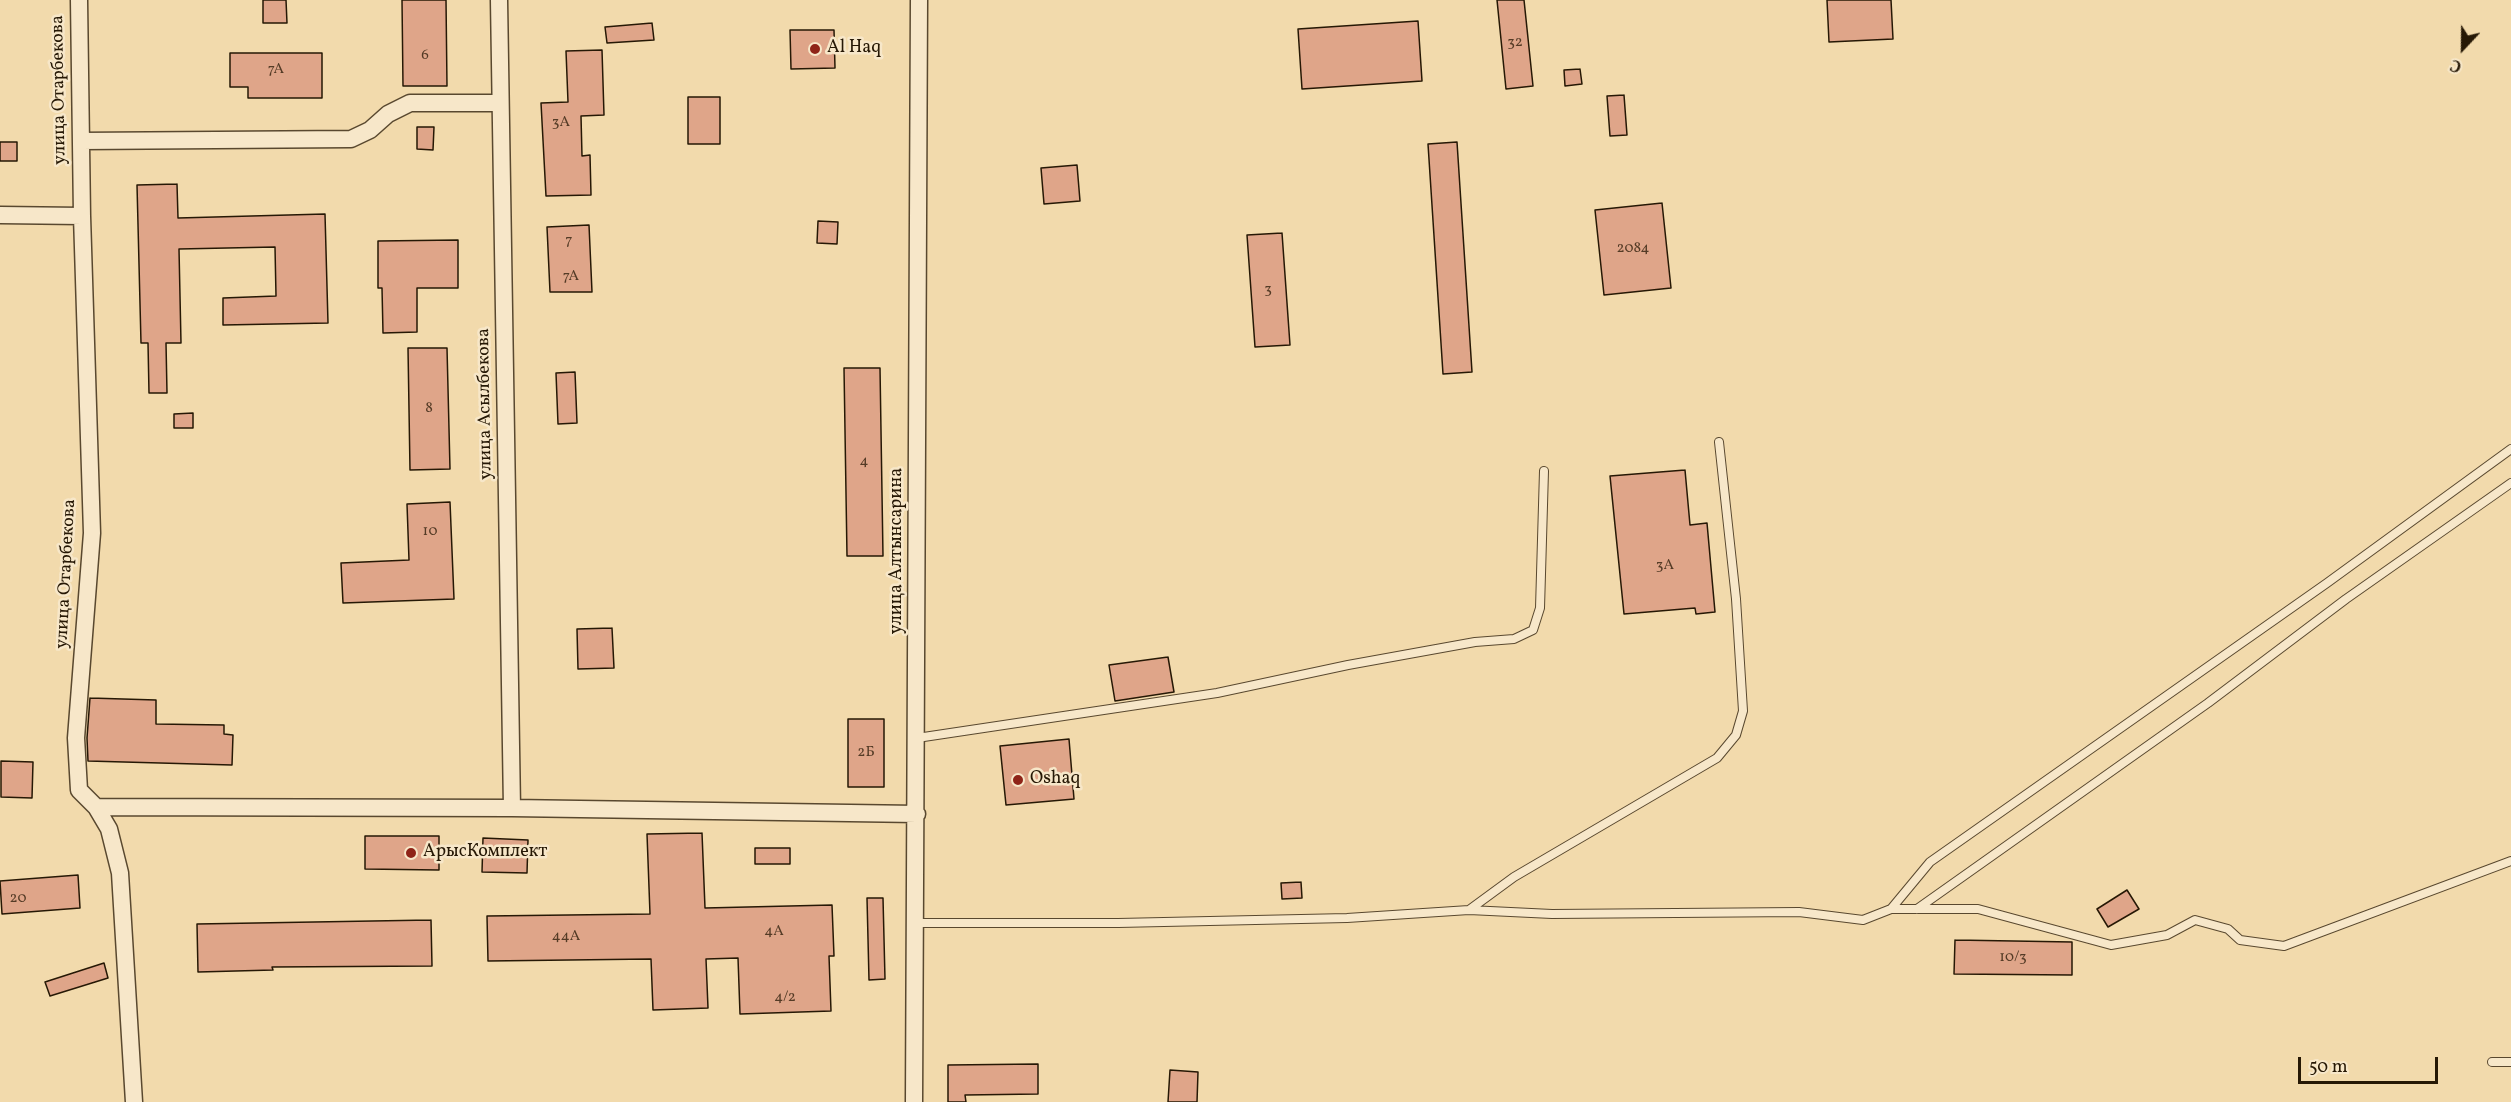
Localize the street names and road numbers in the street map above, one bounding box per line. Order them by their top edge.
street label: улица Отарбекова [48,15,72,165]
street label: улица Асылбекова [474,328,498,480]
street label: улица Алтынсарина [887,468,909,634]
street label: улица Отарбекова [52,499,82,649]

